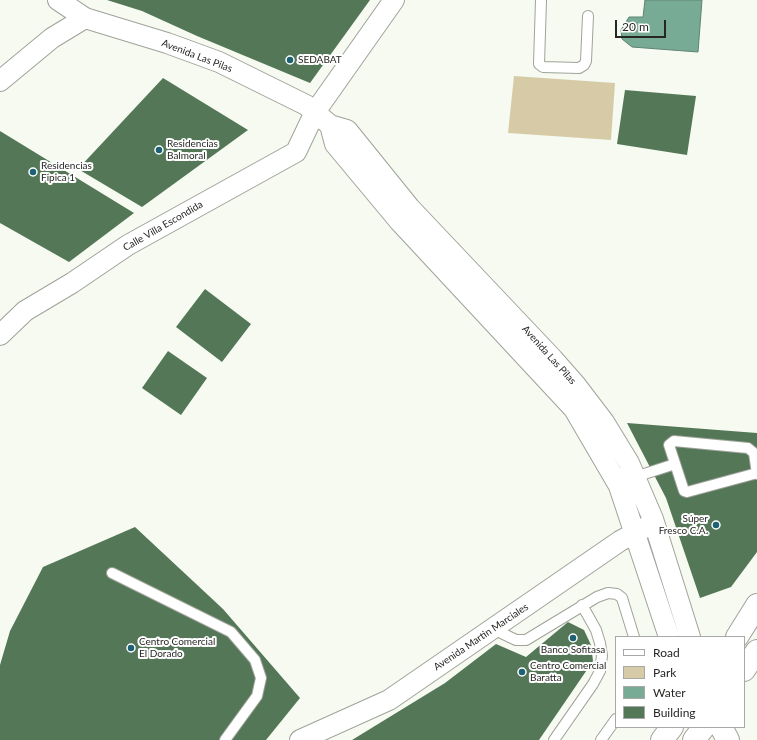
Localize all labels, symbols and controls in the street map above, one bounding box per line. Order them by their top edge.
scale bar [617,12,668,38]
text: 20 m [622,19,649,34]
street label: Avenida Las Pilas [160,37,234,75]
place label: SEDABAT [298,54,342,66]
marker: SEDABAT [285,55,295,65]
place label: Residencias Balmoral [167,138,218,162]
marker: Residencias Balmoral [154,145,164,155]
place label: Residencias Fipica 1 [41,160,92,184]
marker: Residencias Fipica 1 [28,167,38,177]
street label: Calle Villa Escondida [121,198,205,254]
street label: Avenida Las Pilas [520,323,578,387]
place label: Súper Fresco C.A. [659,513,708,536]
marker: Súper Fresco C.A. [711,520,721,530]
street label: Avenida Martin Marciales [431,601,531,673]
marker: Banco Sofitasa [568,633,578,643]
place label: Centro Comercial El Dorado [139,636,215,660]
legend [615,636,745,728]
marker: Centro Comercial El Dorado [126,643,136,653]
place label: Banco Sofitasa [541,644,605,656]
text: Road [653,645,680,660]
place label: Centro Comercial Baratta [530,660,606,684]
text: Park [653,665,676,680]
marker: Centro Comercial Baratta [517,667,527,677]
text: Water [653,685,686,700]
text: Building [653,705,696,720]

